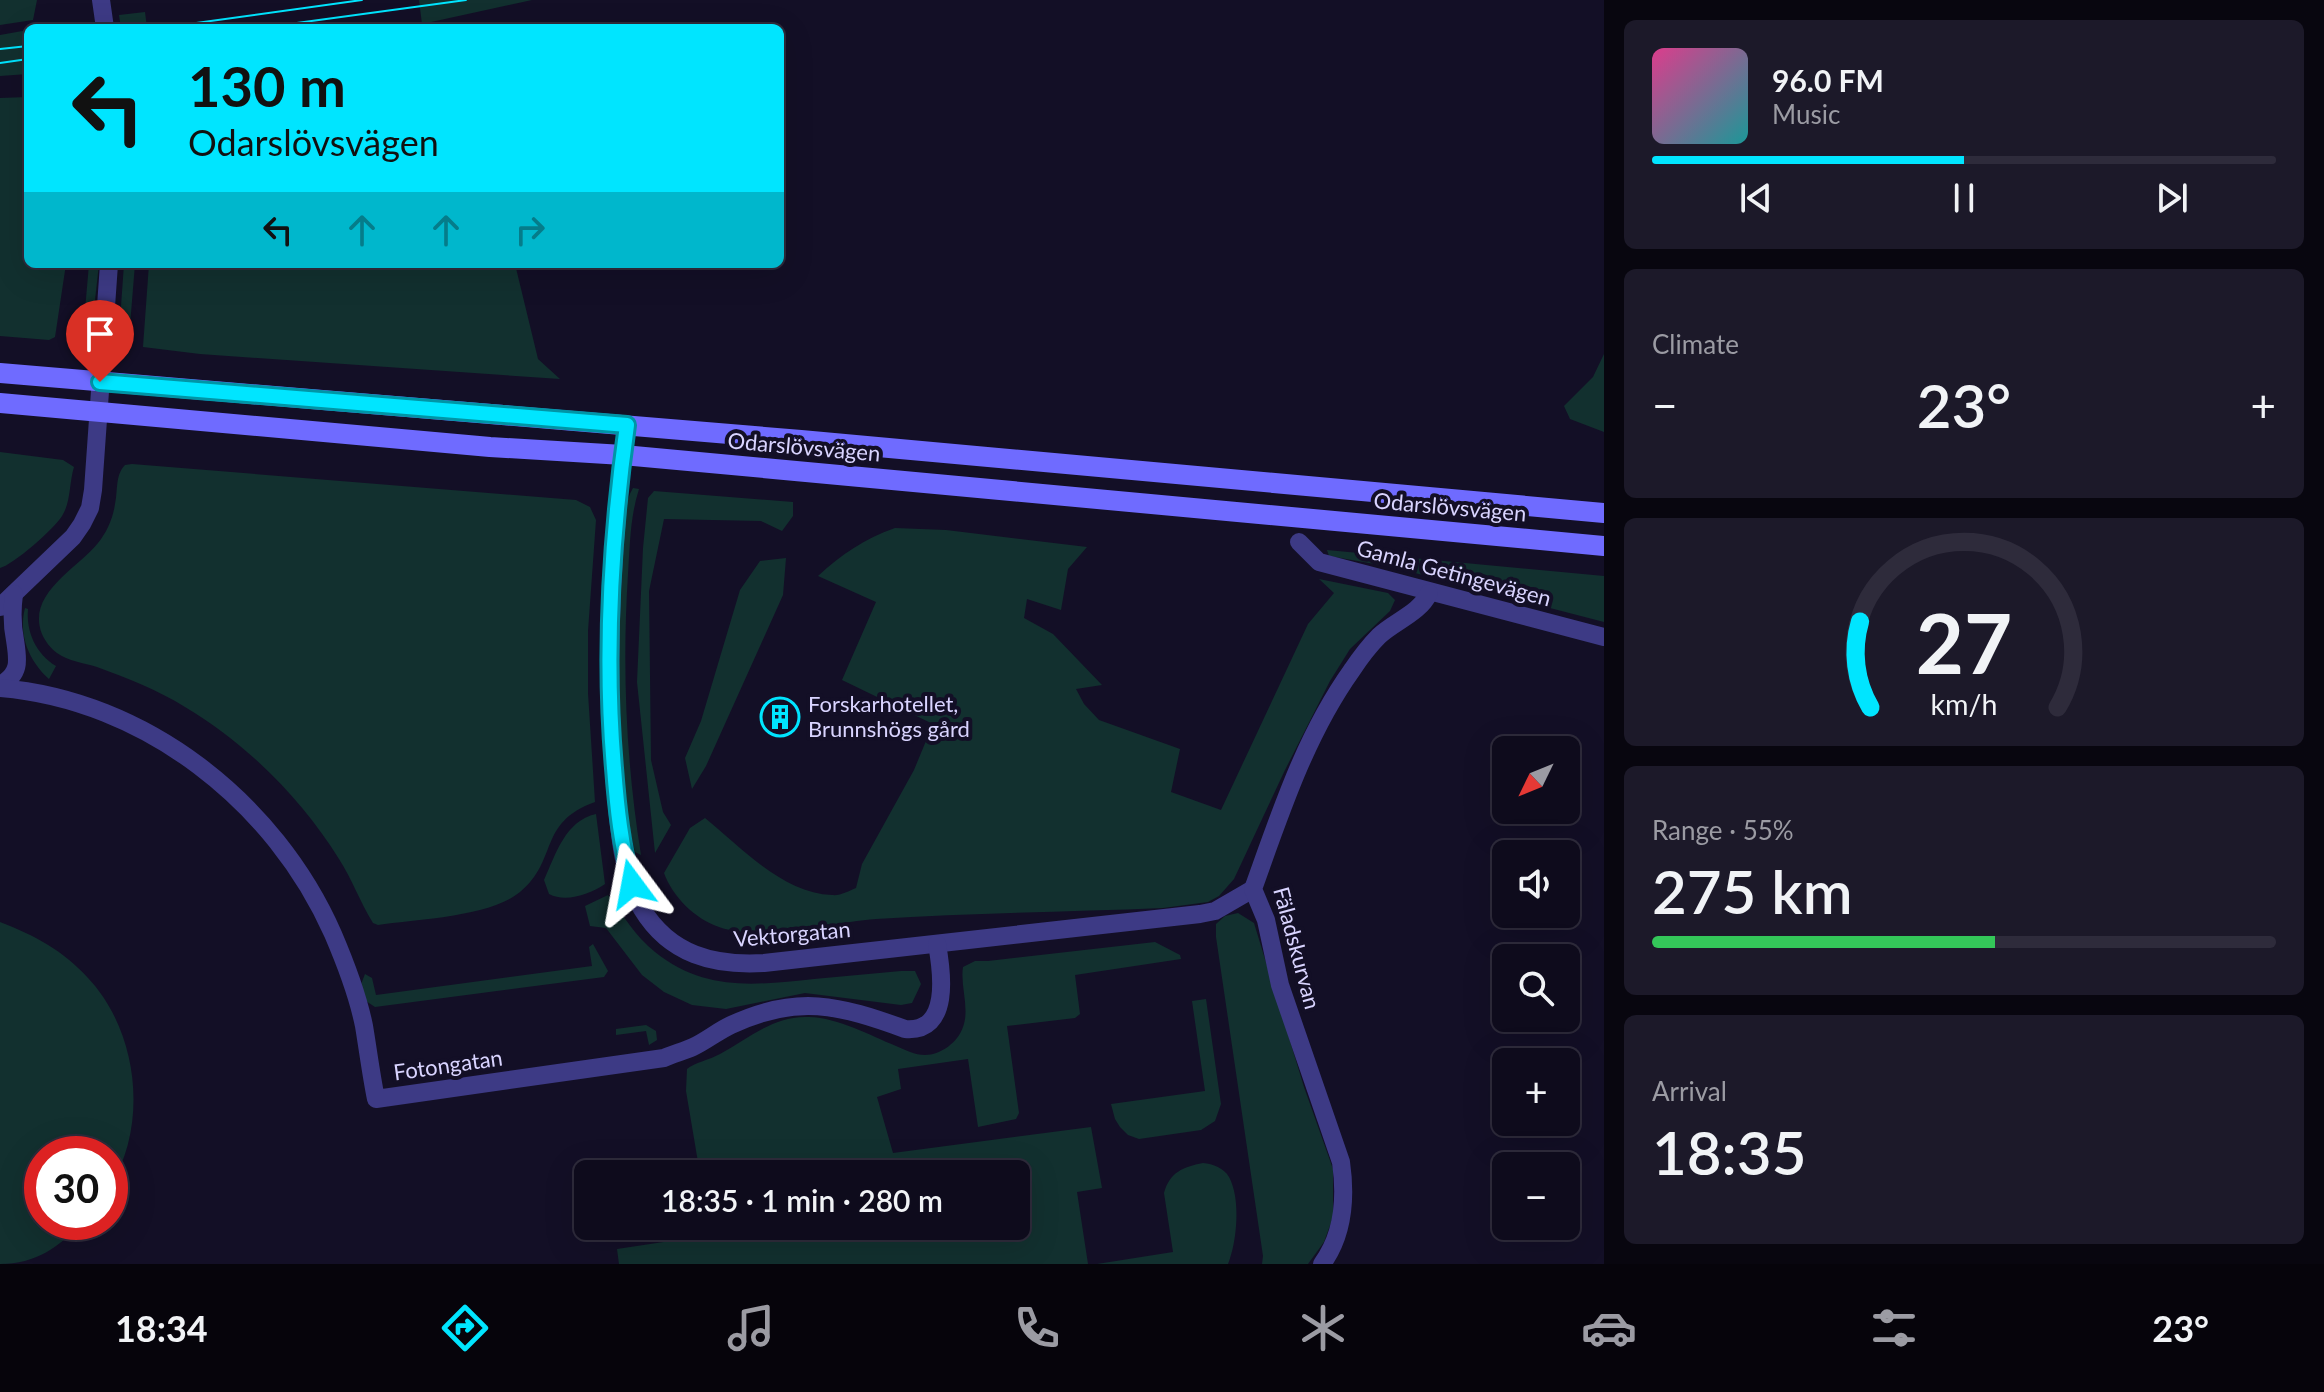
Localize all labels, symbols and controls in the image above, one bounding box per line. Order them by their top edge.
text: 130 m [188,52,346,119]
icon: left [56,56,160,160]
text: 96.0 FM [1772,62,1884,98]
text: Music [1772,98,1840,130]
text: Odarslövsvägen [188,120,439,164]
icon: previous [1734,176,1778,220]
icon: pause [1942,176,1986,220]
icon: next [2150,176,2194,220]
icon: left [256,208,300,252]
icon: ahead [340,208,384,252]
icon: ahead [424,208,468,252]
icon: right [508,208,552,252]
pin [66,300,134,382]
icon: arrive [78,312,122,356]
text: Climate [1652,328,1739,360]
text: 23° [1917,369,2011,441]
text: − [1652,379,1678,431]
text: + [2250,379,2276,431]
street label: Odarslövsvägen [727,426,882,467]
street label: Odarslövsvägen [1373,486,1528,527]
street label: Gamla Getingevägen [1354,534,1554,611]
text: 27 [1916,592,2012,692]
text: km/h [1931,687,1997,721]
place label: Forskarhotellet, Brunnshögs gård [808,690,970,742]
building icon: Forskarhotellet, Brunnshögs gård [759,696,801,738]
north arrow [1492,736,1580,824]
map controls [1492,736,1580,1240]
text: Range · 55% [1652,814,1794,846]
button: sound [1492,840,1580,928]
position arrow [590,842,674,926]
text: 275 km [1652,855,1853,927]
street label: Fäladskurvan [1268,884,1327,1012]
street label: Vektorgatan [732,915,852,952]
button: search [1492,944,1580,1032]
street label: Fotongatan [392,1044,504,1086]
button: + [1492,1048,1580,1136]
text: Arrival [1652,1075,1727,1107]
text: 18:35 [1652,1116,1806,1188]
speed limit sign: 30 [24,1136,128,1240]
button: − [1492,1152,1580,1240]
text: 18:35 · 1 min · 280 m [661,1182,943,1218]
icon: directions [437,1300,493,1356]
icon: music [723,1300,779,1356]
icon: phone [1009,1300,1065,1356]
icon: climate [1295,1300,1351,1356]
icon: car [1581,1300,1637,1356]
icon: filters [1866,1300,1922,1356]
text: 18:34 [115,1306,208,1350]
text: 23° [2152,1306,2209,1350]

